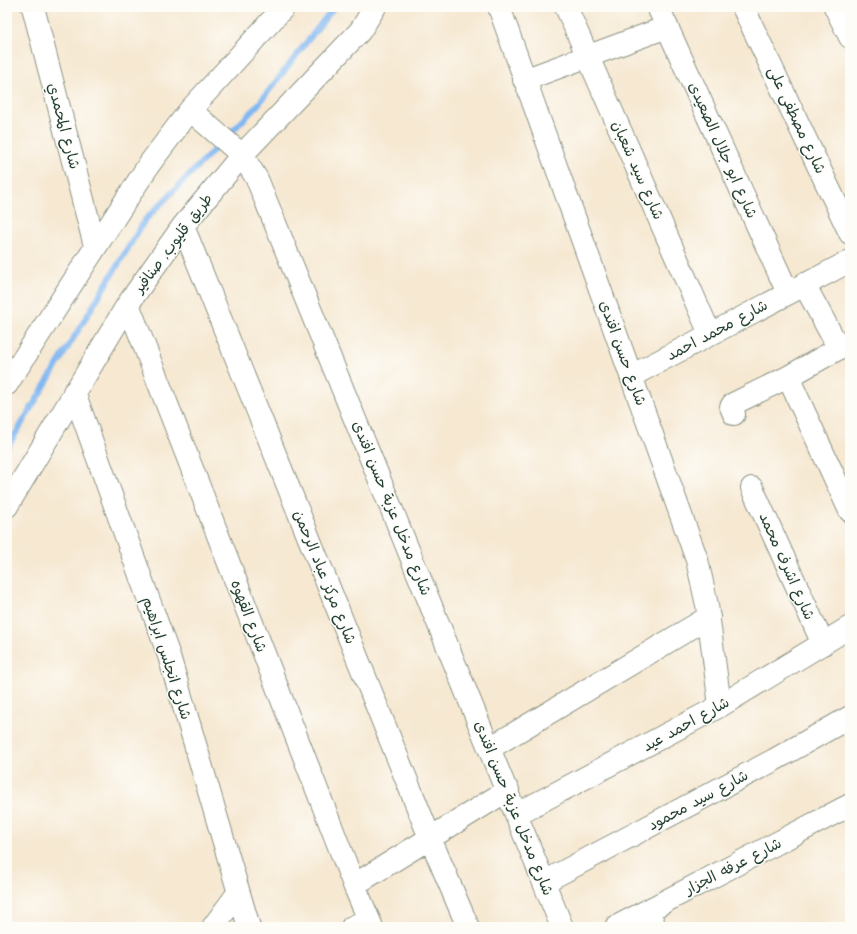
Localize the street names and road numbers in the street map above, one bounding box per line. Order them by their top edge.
street label: شارع مصطفى على [762,63,831,177]
street label: شارع ابو جلال الصعيدى [683,79,762,222]
street label: شارع المحمدي [42,81,85,172]
street label: شارع سيد شعبان [606,117,669,223]
street label: طريق قليوب, صنافير [128,189,218,299]
street label: شارع محمد احمد [663,295,772,366]
street label: شارع حسن افندى [594,298,651,409]
street label: شارع مدخل عزبة حسن افندى [347,418,436,599]
street label: شارع مركز عباد الرحمن [288,507,361,647]
street label: شارع اشرف محمد [753,509,820,623]
street label: شارع القهوه [225,577,272,655]
street label: شارع انجلس ابراهيم [136,594,196,723]
street label: شارع احمد عيد [639,692,733,757]
street label: شارع مدخل عزبة حسن افندى [469,718,558,899]
street label: شارع سيد محمود [644,765,752,836]
street label: شارع عرفه الجزار [680,833,785,900]

